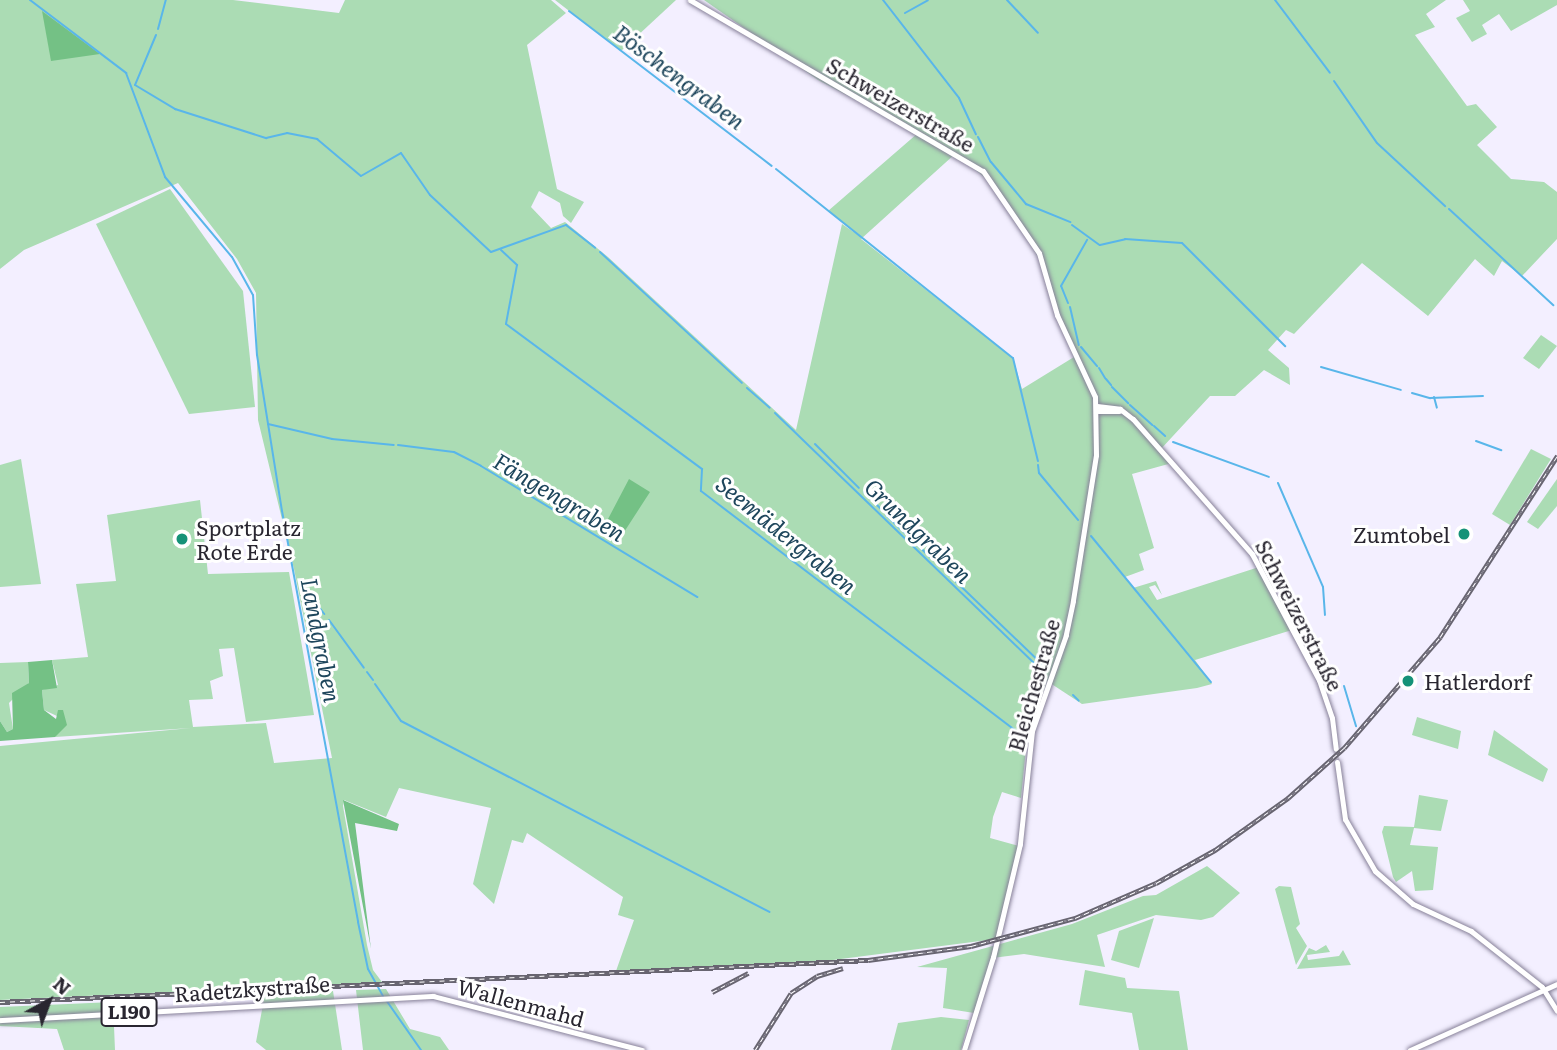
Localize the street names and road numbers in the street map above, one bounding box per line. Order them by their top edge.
street label: Schweizerstraße [823,52,979,156]
street label: Schweizerstraße [1251,535,1349,695]
street label: Bleichestraße [1002,616,1064,754]
street label: Radetzkystraße [173,970,331,1006]
street label: Wallenmahd [455,973,587,1031]
road number: L190 [99,996,159,1028]

